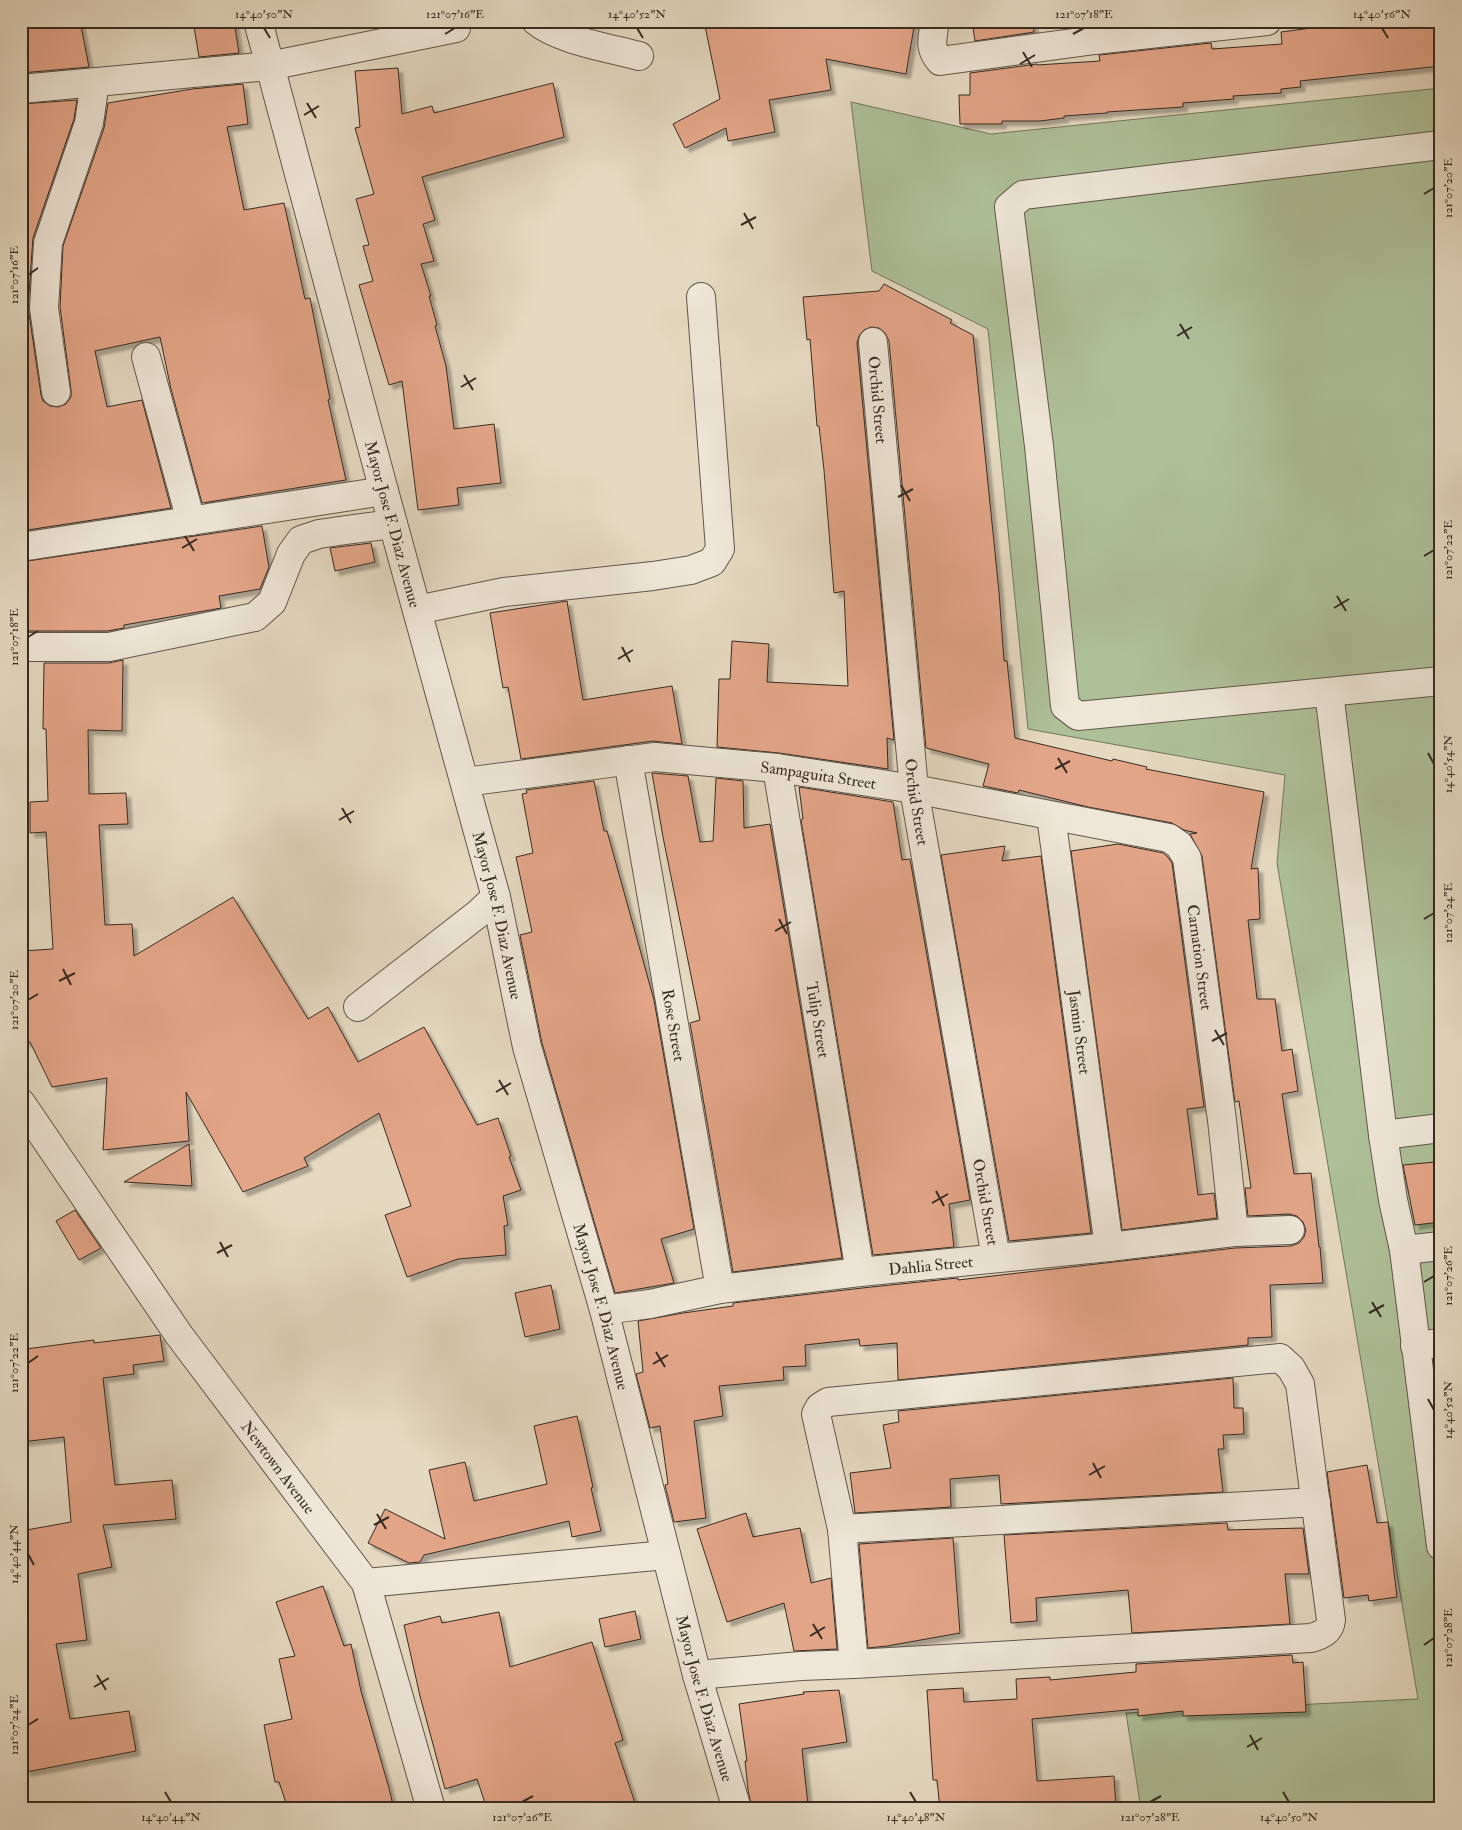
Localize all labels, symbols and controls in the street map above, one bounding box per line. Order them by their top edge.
text: 14°40'50"N [235,7,293,22]
text: 121°07'16"E [426,7,484,22]
text: 14°40'52"N [608,7,666,22]
text: 121°07'18"E [1055,7,1113,22]
text: 14°40'56"N [1353,7,1411,22]
text: 121°07'20"E [1441,158,1456,218]
text: 121°07'16"E [7,246,22,304]
street label: Orchid Street [863,355,891,444]
street label: Mayor Jose F. Diaz Avenue [360,439,425,610]
text: 121°07'22"E [1441,520,1456,580]
text: 121°07'18"E [7,608,22,666]
text: 14°40'54"N [1441,735,1456,793]
street label: Sampaguita Street [760,758,877,794]
street label: Orchid Street [900,758,933,847]
street label: Mayor Jose F. Diaz Avenue [467,829,526,1002]
text: 121°07'24"E [1441,883,1456,943]
street label: Carnation Street [1182,903,1216,1011]
text: 121°07'20"E [7,970,22,1030]
street label: Tulip Street [801,980,834,1059]
street label: Rose Street [657,987,689,1063]
street label: Jasmin Street [1062,988,1095,1076]
street label: Orchid Street [968,1157,1003,1247]
street label: Mayor Jose F. Diaz Avenue [568,1221,633,1393]
text: 121°07'26"E [1441,1246,1456,1306]
street label: Dahlia Street [887,1252,974,1280]
text: 121°07'22"E [7,1333,22,1393]
text: 14°40'52"N [1441,1381,1456,1439]
street label: Newtown Avenue [236,1417,319,1518]
text: 14°40'44"N [7,1524,22,1584]
text: 121°07'28"E [1441,1608,1456,1668]
street label: Mayor Jose F. Diaz Avenue [671,1613,737,1784]
text: 121°07'24"E [7,1695,22,1755]
text: 14°40'44"N [141,1810,201,1825]
text: 121°07'26"E [492,1810,552,1825]
text: 14°40'48"N [887,1810,946,1825]
text: 121°07'28"E [1120,1810,1180,1825]
text: 14°40'50"N [1260,1810,1318,1825]

